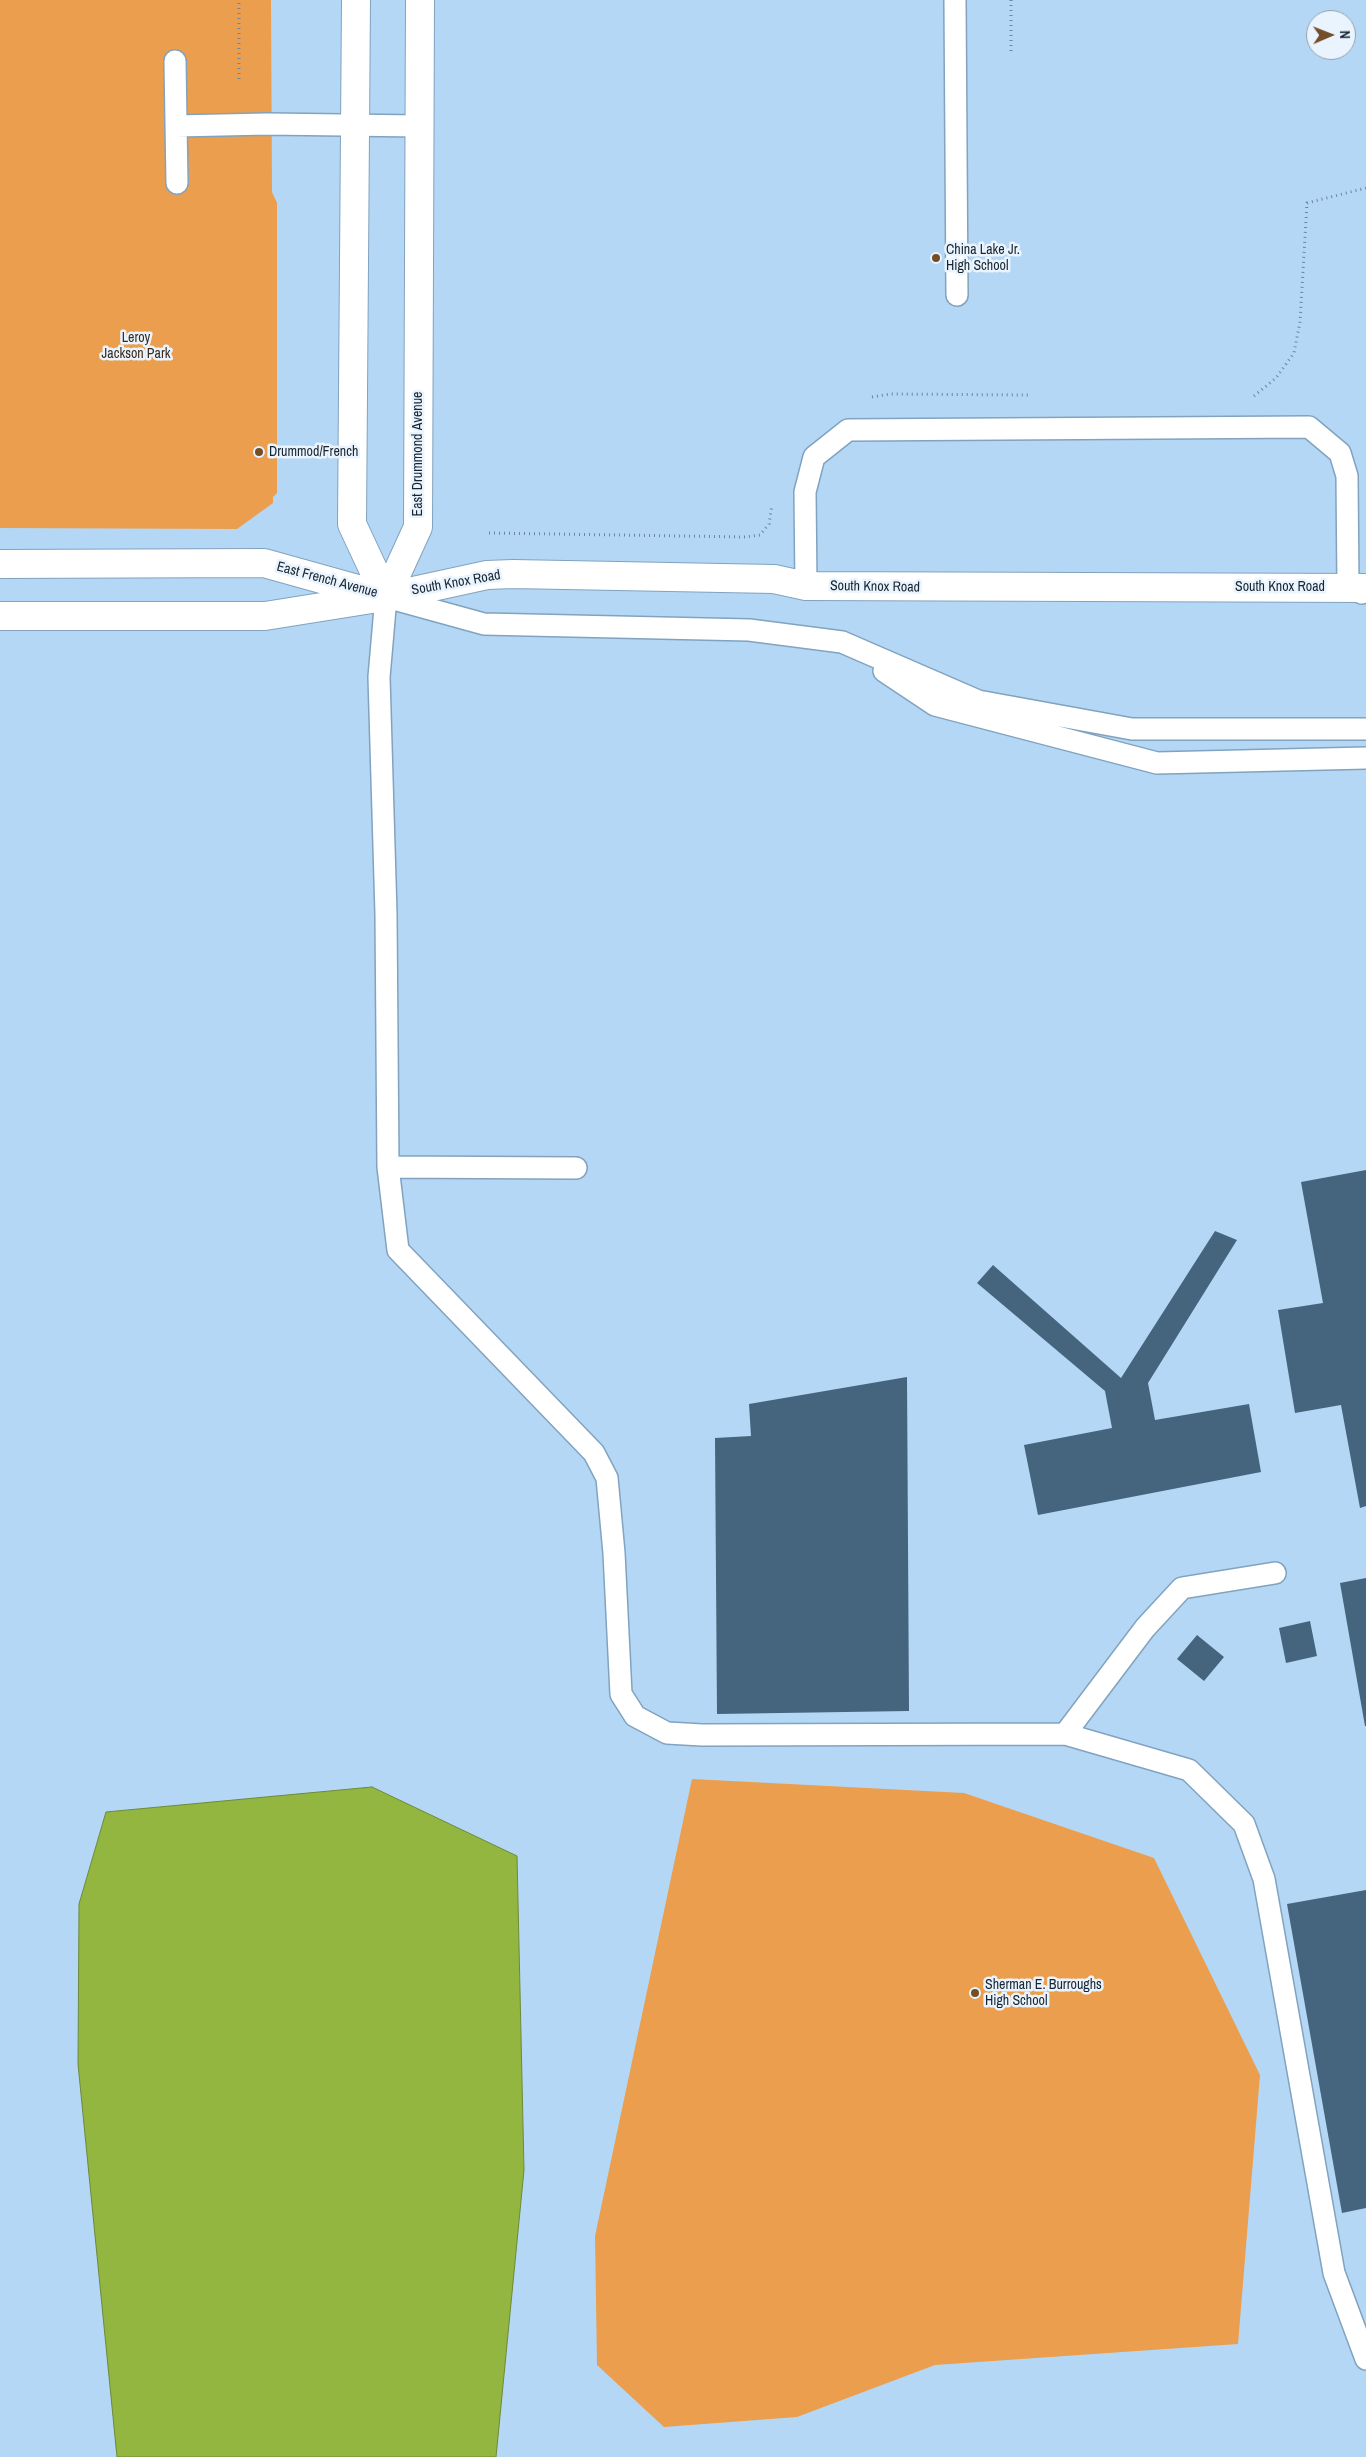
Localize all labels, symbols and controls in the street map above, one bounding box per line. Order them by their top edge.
north arrow [1306,10,1356,60]
text: N [1336,30,1354,39]
place label: China Lake Jr. High School [946,242,1020,274]
marker: China Lake Jr. High School [930,252,942,264]
park label: Leroy Jackson Park [102,330,170,362]
street label: East Drummond Avenue [410,392,426,516]
place label: Drummod/French [269,444,358,460]
marker: Drummod/French [253,446,265,458]
street label: East French Avenue [275,558,379,602]
street label: South Knox Road [410,567,502,599]
street label: South Knox Road [830,578,920,596]
street label: South Knox Road [1235,579,1325,595]
place label: Sherman E. Burroughs High School [985,1977,1102,2010]
marker: Sherman E. Burroughs High School [969,1987,981,1999]

